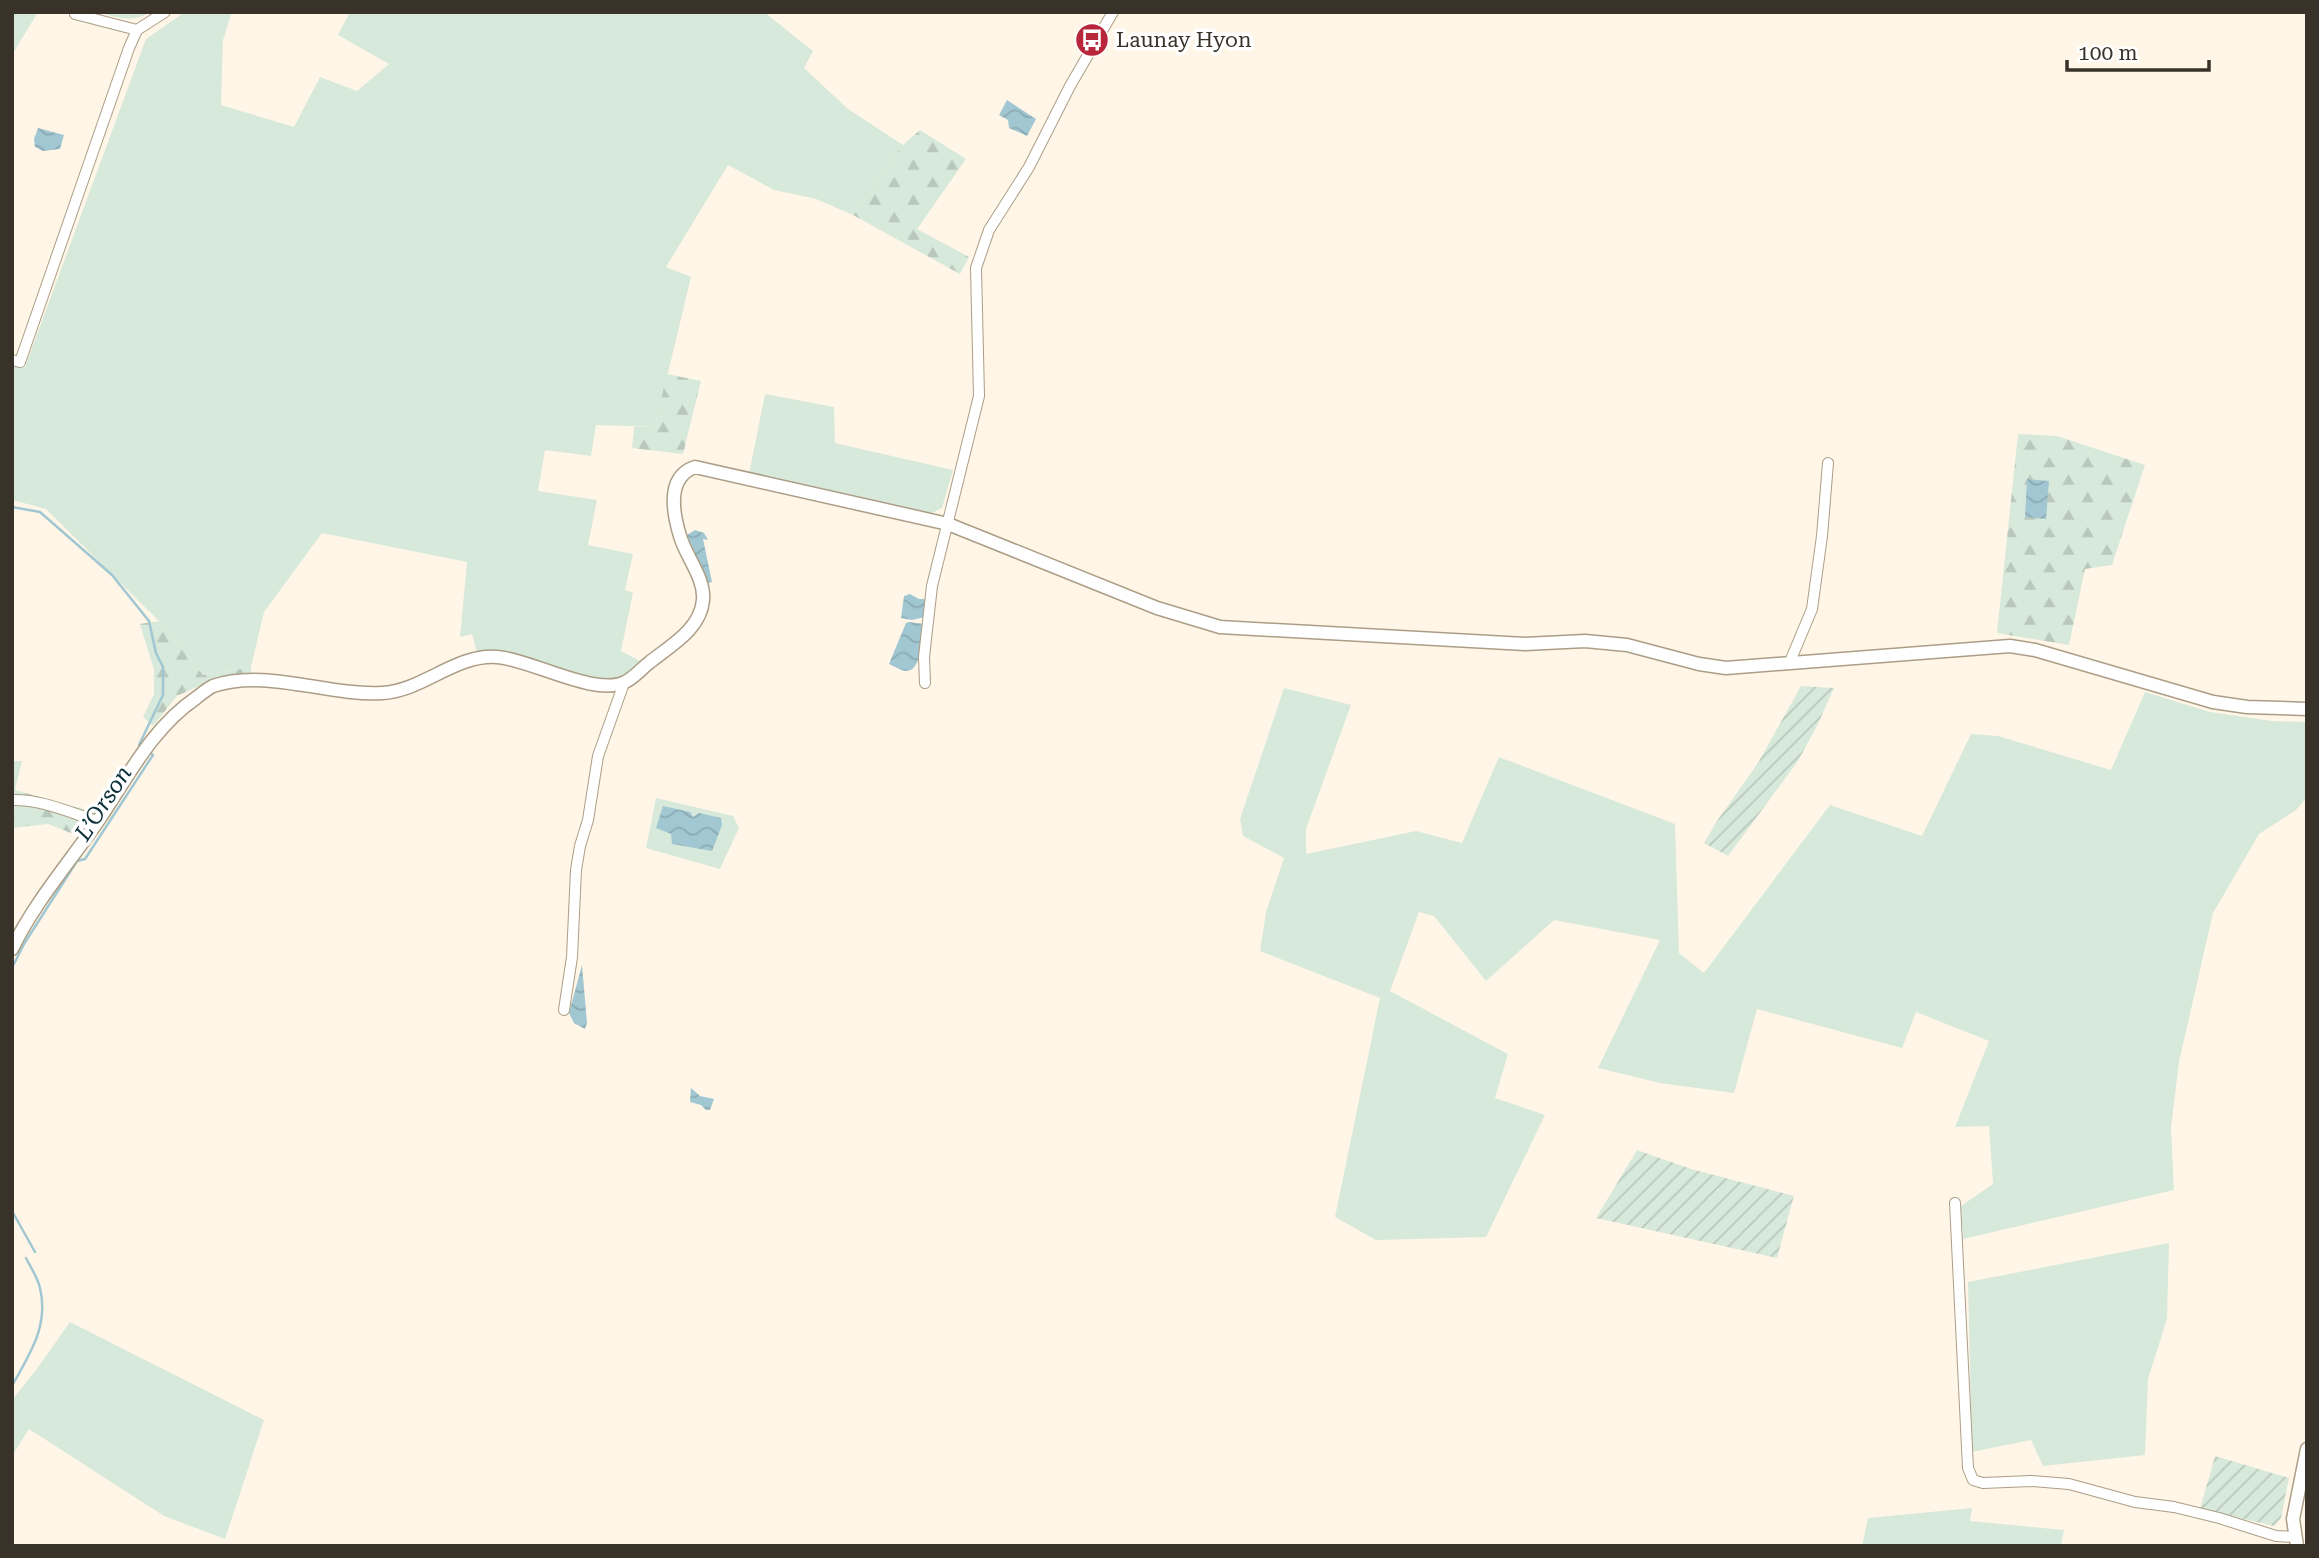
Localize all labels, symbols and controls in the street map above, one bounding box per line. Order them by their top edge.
bus stop icon: Launay Hyon [1073,21,1111,59]
place label: Launay Hyon [1116,28,1252,52]
scale bar [2067,28,2209,72]
text: 100 m [2078,41,2138,65]
water label: L’Orson [69,761,138,847]

